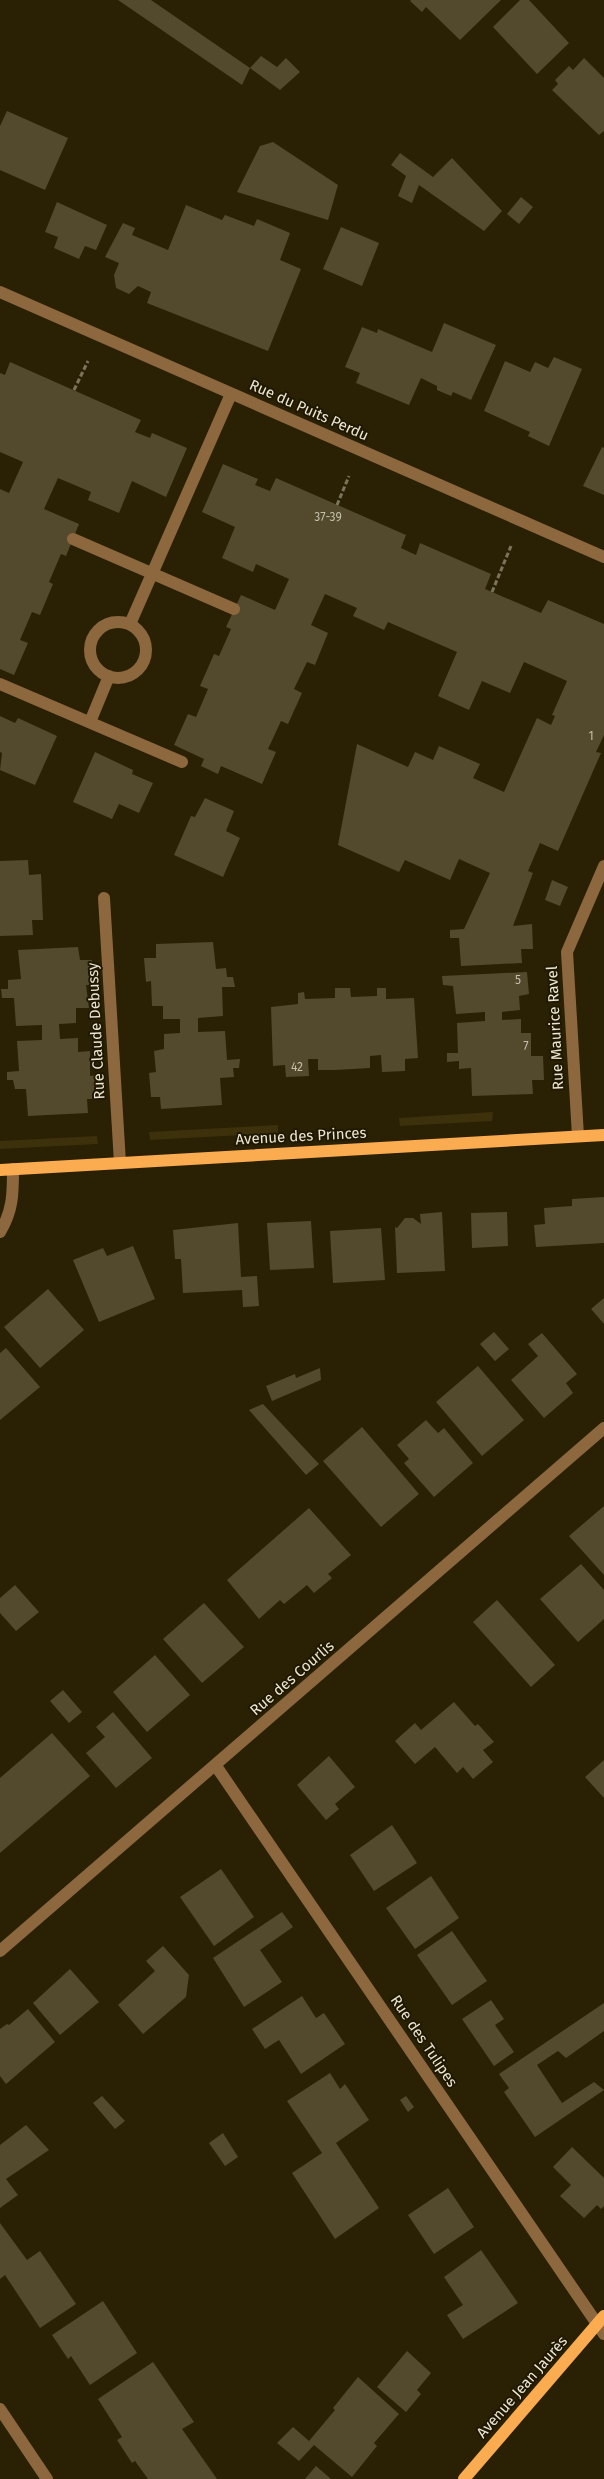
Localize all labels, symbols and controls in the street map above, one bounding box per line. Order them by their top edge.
street label: Rue du Puits Perdu [247,376,371,444]
house number: 37-39 [314,510,342,524]
house number: 1 [588,729,594,743]
street label: Rue Claude Debussy [83,962,109,1100]
street label: Rue Maurice Ravel [543,965,567,1091]
house number: 5 [515,973,521,987]
house number: 7 [523,1039,529,1053]
house number: 42 [291,1060,303,1074]
street label: Avenue des Princes [235,1124,367,1148]
street label: Rue des Courlis [246,1637,338,1719]
street label: Rue des Tulipes [387,1992,461,2090]
street label: Avenue Jean Jaurès [473,2332,571,2442]

